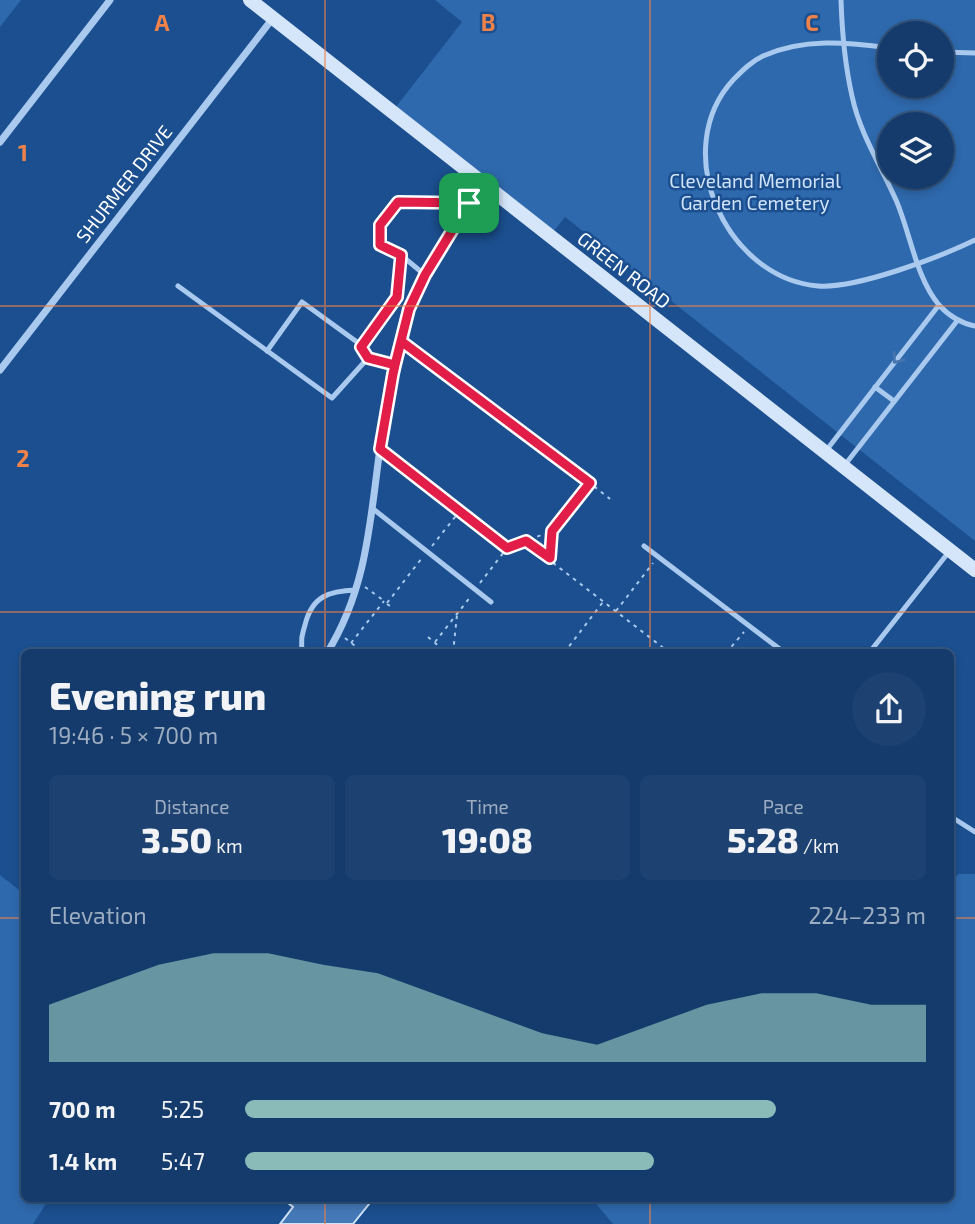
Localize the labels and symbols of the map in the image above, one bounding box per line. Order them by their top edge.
text: A [154,8,170,36]
text: B [481,8,495,36]
text: C [805,8,819,36]
street label: SHURMER DRIVE [71,120,177,247]
text: 1 [18,138,28,166]
park label: Cleveland Memorial Garden Cemetery [669,169,841,214]
pin [439,173,499,233]
street label: GREEN ROAD [573,226,675,313]
one-way arrow [893,351,906,364]
text: 2 [16,444,30,472]

